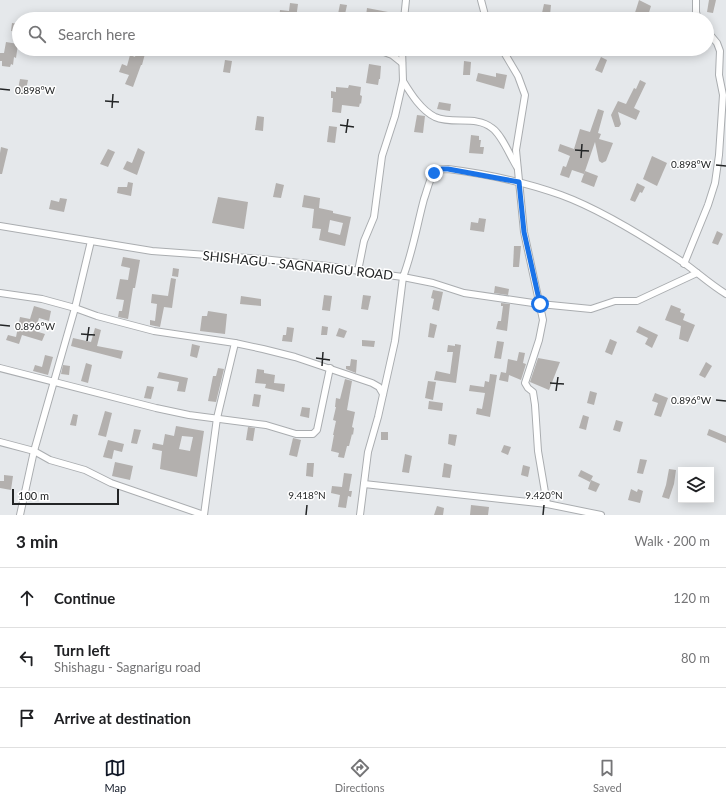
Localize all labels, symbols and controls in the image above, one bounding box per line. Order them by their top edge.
search box [12,12,714,56]
icon: search [26,23,48,45]
text: Search here [58,25,135,43]
text: 0.898°W [15,84,56,96]
text: 0.898°W [671,158,712,170]
route end [425,164,443,182]
street label: SHISHAGU - SAGNARIGU ROAD [202,247,394,283]
route start [531,295,549,313]
text: 0.896°W [15,320,56,332]
text: 0.896°W [671,394,712,406]
map controls [678,467,714,503]
button: layers [678,467,714,503]
scale bar [12,487,119,506]
text: 100 m [18,489,49,502]
text: 9.418°N [288,489,326,501]
text: 9.420°N [525,489,563,501]
text: 3 min [16,531,58,552]
text: Walk · 200 m [634,533,710,549]
icon: ahead [16,587,38,609]
text: Continue [54,589,115,607]
text: 120 m [673,590,710,606]
text: Turn left [54,641,110,659]
icon: left [16,647,38,669]
text: 80 m [681,650,710,666]
text: Shishagu - Sagnarigu road [54,659,201,675]
icon: arrive [16,707,38,729]
text: Arrive at destination [54,709,191,727]
tab: Map [104,757,126,794]
tab: Directions [335,757,384,794]
tab: Saved [593,757,622,794]

